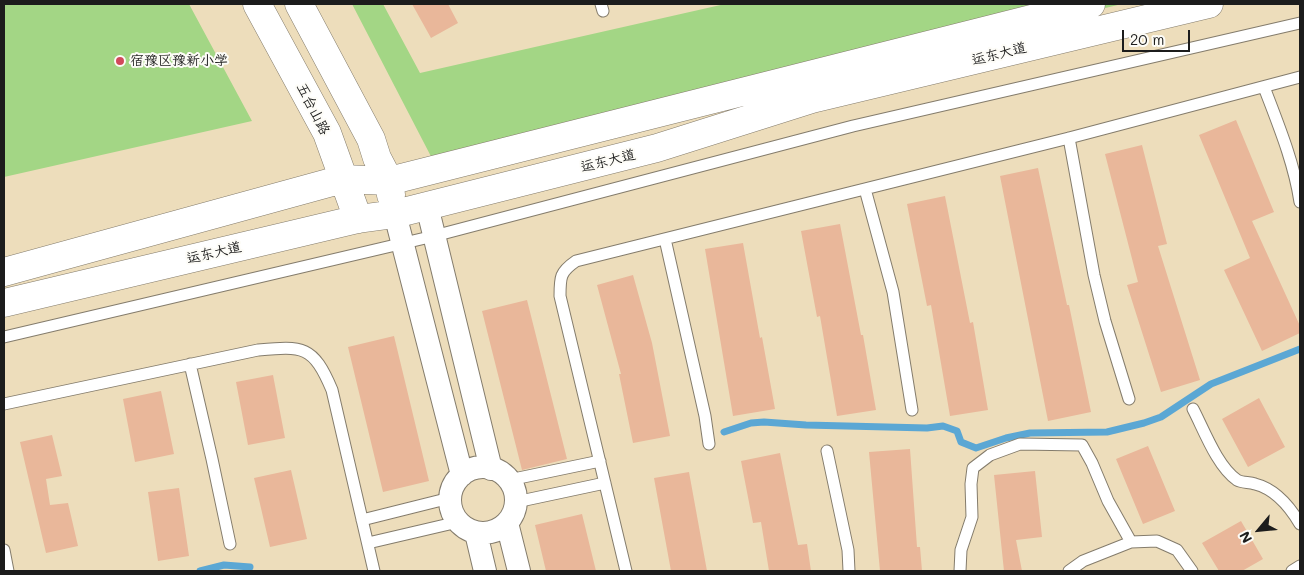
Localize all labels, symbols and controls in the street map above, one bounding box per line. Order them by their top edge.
scale bar [1124,20,1192,52]
text: 20 m [1130,29,1164,49]
street label: 运东大道 [970,39,1028,69]
place label: 宿豫区豫新小学 [130,53,228,69]
marker: 宿豫区豫新小学 [114,55,126,67]
street label: 五台山路 [293,80,333,138]
street label: 运东大道 [579,146,637,176]
street label: 运东大道 [185,239,243,267]
north arrow [1234,505,1284,555]
text: N [1234,528,1256,546]

